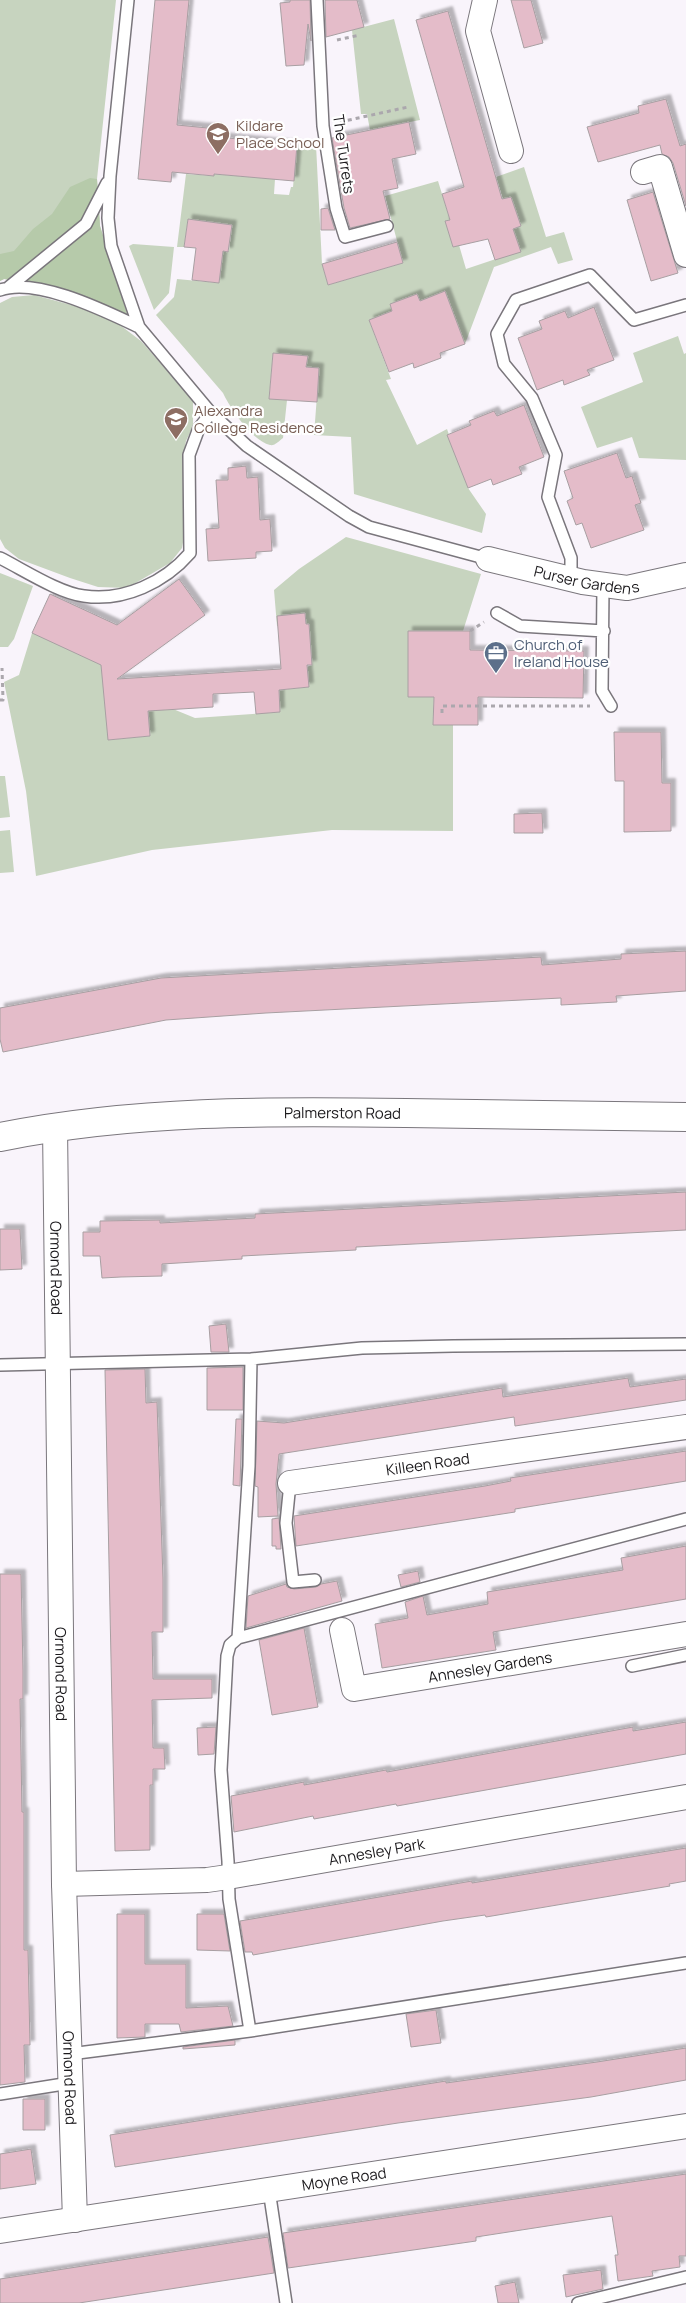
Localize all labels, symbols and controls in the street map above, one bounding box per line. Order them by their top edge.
street label: The Turrets [328,113,360,195]
place label: Kildare Place School [236,115,324,153]
school or university icon: Kildare Place School [205,121,231,155]
place label: Alexandra College Residence [194,400,323,438]
school or university icon: Alexandra College Residence [163,406,189,440]
street label: Purser Gardens [532,560,641,599]
place label: Church of Ireland House [514,634,609,672]
office icon: Church of Ireland House [483,640,509,674]
street label: Palmerston Road [284,1102,401,1123]
street label: Ormond Road [46,1221,68,1315]
street label: Killeen Road [384,1447,471,1480]
street label: Ormond Road [50,1627,73,1721]
street label: Annesley Gardens [426,1646,554,1687]
street label: Annesley Park [327,1832,427,1870]
street label: Ormond Road [58,2030,82,2125]
street label: Moyne Road [300,2162,388,2195]

